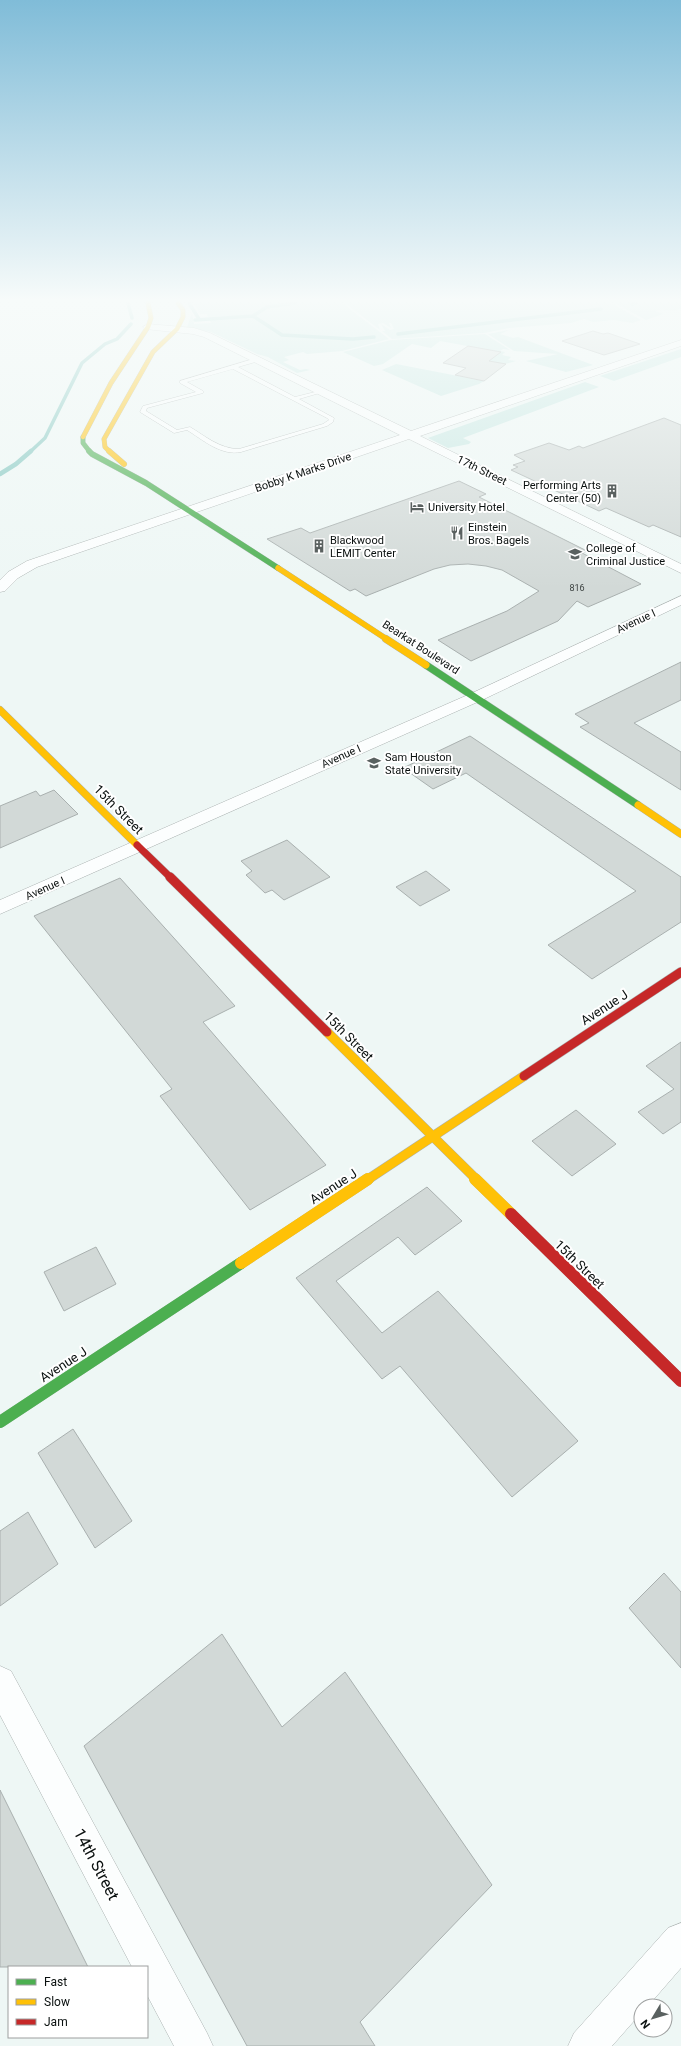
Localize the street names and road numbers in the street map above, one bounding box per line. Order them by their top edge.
street label: Bobby K Marks Drive [253,450,353,495]
street label: 17th Street [455,453,509,488]
street label: Avenue I [615,607,658,636]
street label: Bearkat Boulevard [380,618,462,677]
street label: Avenue I [320,742,363,771]
street label: 15th Street [91,782,146,837]
street label: Avenue I [24,874,67,903]
street label: Avenue J [578,987,631,1028]
street label: 15th Street [321,1009,376,1064]
street label: Avenue J [307,1166,360,1207]
street label: 15th Street [552,1237,608,1292]
street label: Avenue J [37,1344,90,1385]
street label: 14th Street [70,1825,123,1903]

